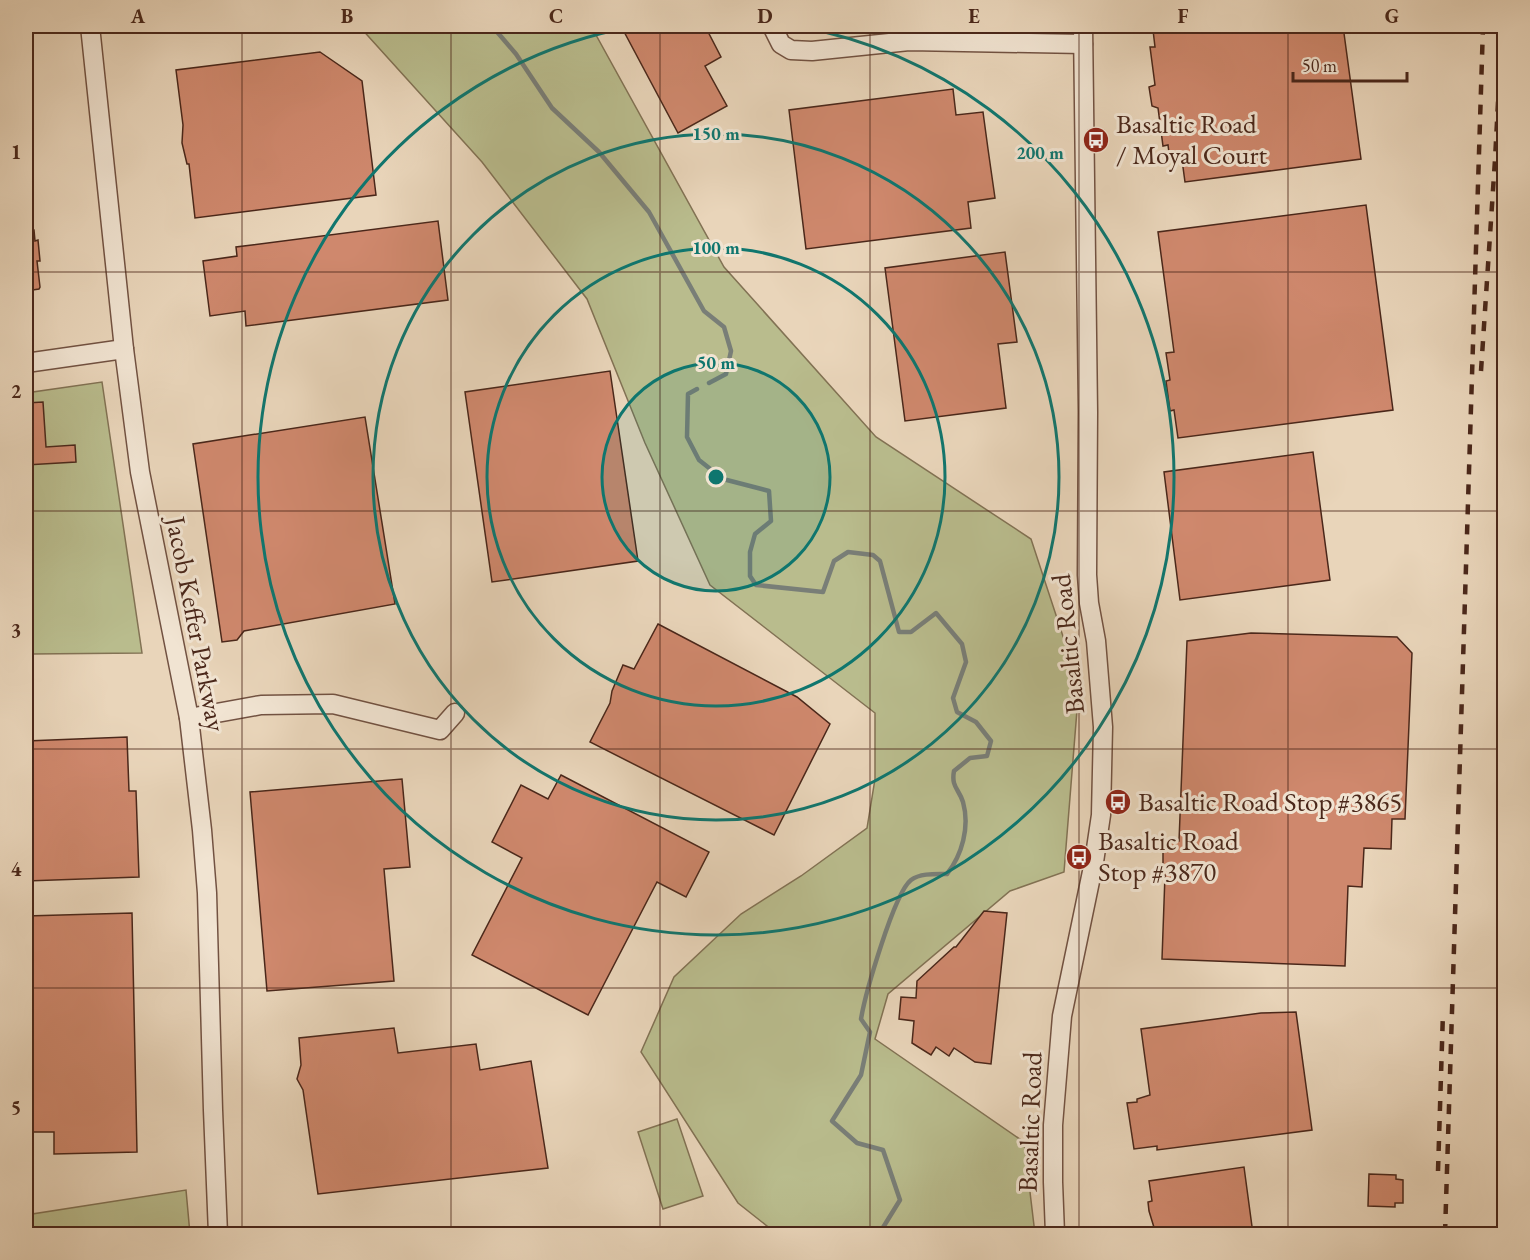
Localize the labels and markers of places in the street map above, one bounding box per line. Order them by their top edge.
place label: Basaltic Road / Moyal Court [1116,106,1268,172]
bus stop icon: Basaltic Road / Moyal Court [1081,125,1111,155]
centre of rings [706,467,726,487]
place label: Basaltic Road Stop #3865 [1138,784,1402,819]
bus stop icon: Basaltic Road Stop #3865 [1103,787,1133,817]
place label: Basaltic Road Stop #3870 [1098,823,1239,889]
bus stop icon: Basaltic Road Stop #3870 [1064,842,1094,872]

